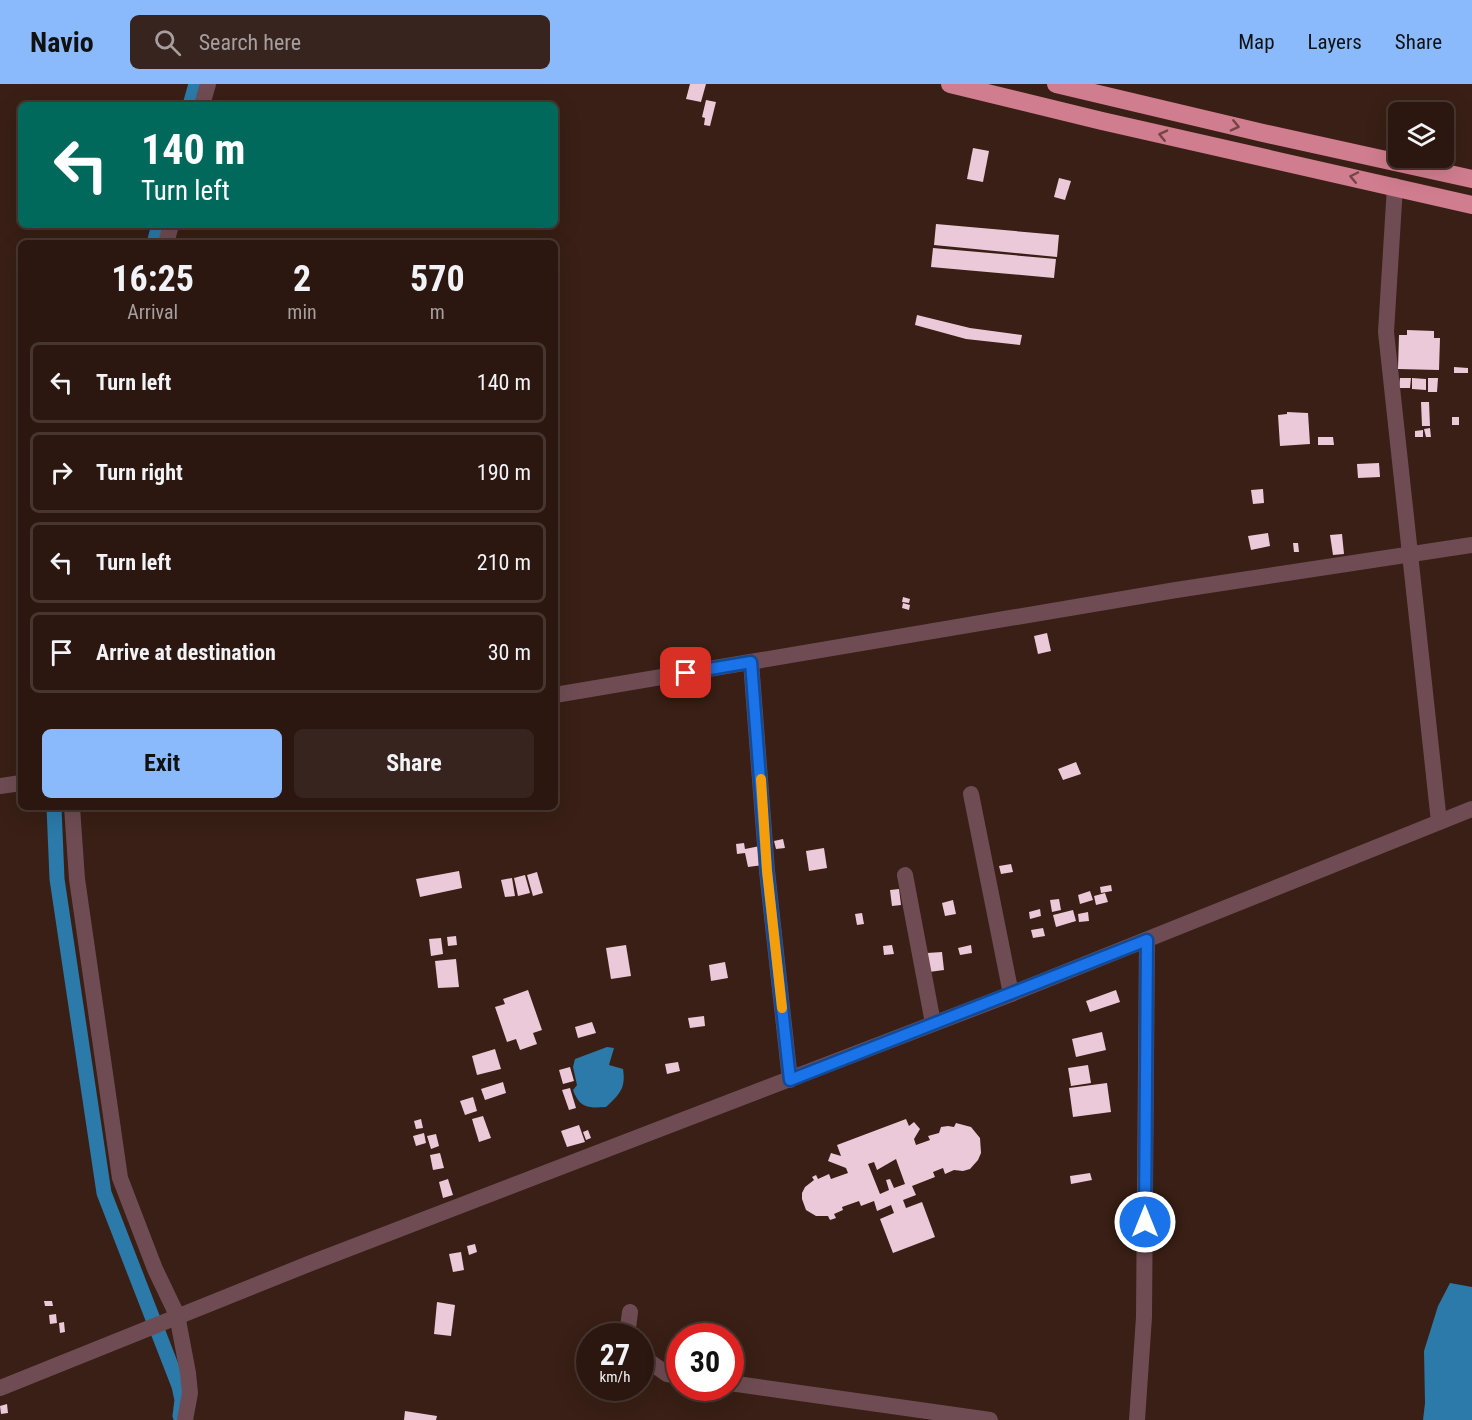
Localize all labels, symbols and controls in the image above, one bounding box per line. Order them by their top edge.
search box [130,15,550,69]
text: Navio [30,26,94,59]
icon: search [151,26,184,59]
text: Search here [199,30,301,55]
text: Map [1238,30,1275,54]
text: Layers [1308,30,1362,54]
text: Share [1395,30,1442,54]
map controls [1388,102,1454,168]
button: layers [1388,102,1454,168]
one-way arrow [1230,119,1240,132]
text: 140 m [141,125,246,174]
icon: left [42,126,120,204]
one-way arrow [1159,129,1169,142]
one-way arrow [1349,172,1359,185]
text: Turn left [141,175,230,207]
text: 16:25 [111,258,194,300]
text: 2 [293,258,311,300]
text: 570 [410,258,465,300]
text: Arrival [127,300,178,324]
text: min [287,300,317,324]
text: m [430,300,445,324]
icon: left [45,366,78,399]
text: Turn left [96,370,171,395]
text: 140 m [477,370,531,395]
icon: right [45,456,78,489]
text: Turn right [96,460,183,485]
text: 190 m [477,460,531,485]
icon: left [45,546,78,579]
text: Turn left [96,550,171,575]
text: 210 m [477,550,531,575]
icon: arrive [45,636,78,669]
text: Arrive at destination [96,640,276,665]
text: 30 m [488,640,531,665]
pin [660,647,711,698]
icon: arrive [669,656,702,689]
button: Exit [42,729,282,798]
button: Share [294,729,534,798]
position arrow [1113,1190,1177,1254]
speed limit sign: 30 [666,1323,744,1401]
text: 27 [600,1337,630,1372]
text: km/h [600,1368,630,1386]

